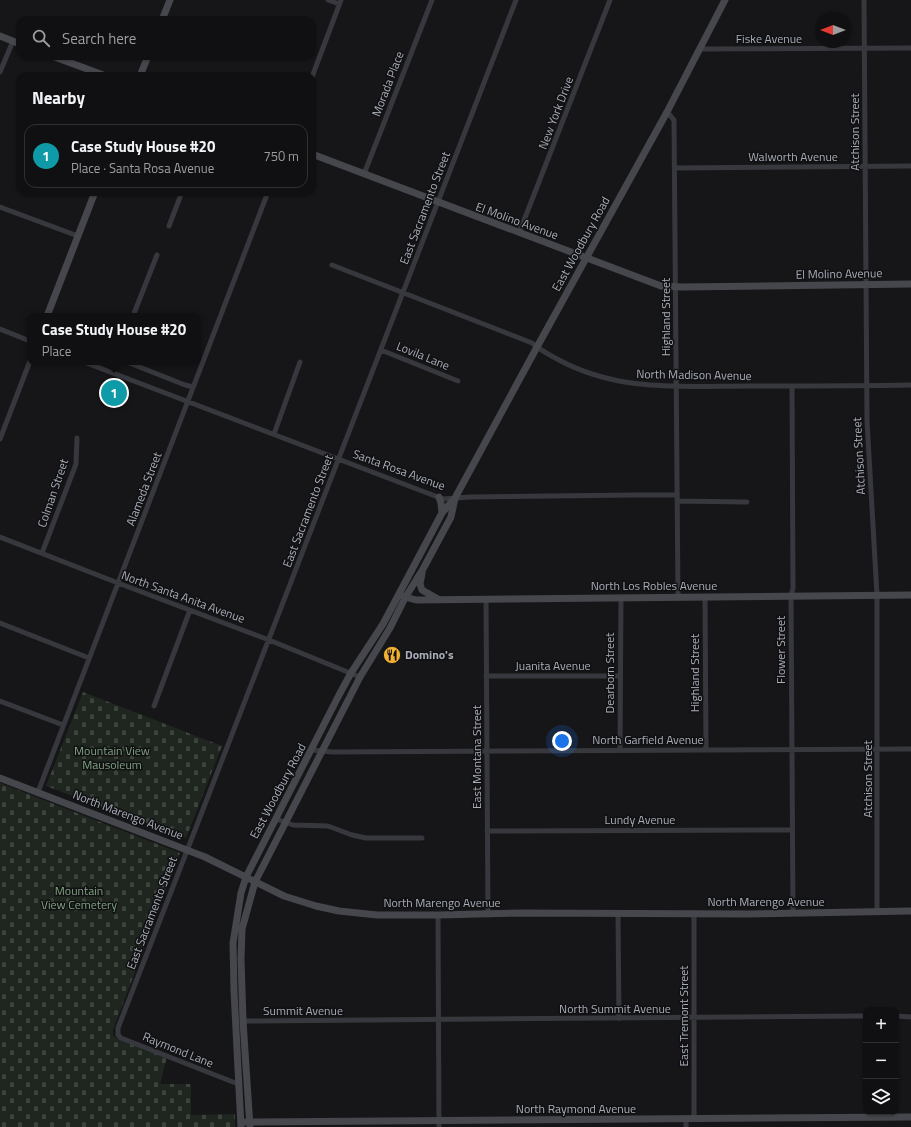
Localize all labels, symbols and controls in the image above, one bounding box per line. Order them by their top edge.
north arrow [815,12,851,48]
search box [16,16,316,60]
icon: search [30,27,52,49]
text: Search here [62,27,136,50]
street label: Fiske Avenue [736,29,802,48]
street label: Morada Place [366,48,409,119]
street label: New York Drive [533,74,578,152]
text: Nearby [32,85,85,111]
street label: Atchison Street [845,93,864,171]
text: Case Study House #20 [71,135,215,158]
text: 1 [42,146,50,166]
text: 750 m [263,146,299,166]
street label: Walworth Avenue [748,147,838,166]
street label: East Sacramento Street [394,148,455,267]
text: Place · Santa Rosa Avenue [71,158,214,178]
street label: East Woodbury Road [547,193,615,295]
street label: El Molino Avenue [473,197,561,244]
street label: El Molino Avenue [795,263,883,284]
street label: Highland Street [656,277,675,356]
popup [27,313,201,365]
text: Case Study House #20 [42,318,186,341]
street label: Lovila Lane [394,336,453,375]
text: Place [42,341,71,361]
street label: North Madison Avenue [636,364,752,385]
pin: 1 [101,378,127,408]
street label: Atchison Street [847,416,870,495]
street label: Santa Rosa Avenue [350,444,448,495]
street label: Alameda Street [121,448,167,529]
street label: East Sacramento Street [277,451,338,570]
street label: Colman Street [32,455,73,530]
street label: North Santa Anita Avenue [119,565,248,628]
street label: North Los Robles Avenue [591,576,717,595]
street label: Flower Street [771,615,790,684]
street label: Dearborn Street [600,632,619,713]
street label: Highland Street [685,633,704,712]
restaurant icon: Domino's [382,645,402,665]
place label: Domino's [405,645,454,664]
street label: Juanita Avenue [515,656,591,675]
street label: East Montana Street [467,704,486,809]
street label: North Garfield Avenue [592,730,704,749]
your location [552,731,572,751]
street label: East Woodbury Road [244,740,311,842]
street label: Atchison Street [858,740,877,818]
park label: Mountain View Mausoleum [74,741,150,774]
street label: North Marengo Avenue [70,785,186,844]
street label: Lundy Avenue [605,810,675,829]
street label: East Sacramento Street [121,853,182,972]
park label: Mountain View Cemetery [41,881,117,914]
street label: North Marengo Avenue [707,892,825,911]
street label: North Marengo Avenue [383,893,501,912]
street label: East Tremont Street [674,965,693,1067]
street label: North Summit Avenue [559,999,671,1018]
street label: Summit Avenue [263,1001,343,1020]
map controls [863,1007,899,1115]
button: + [863,1007,899,1043]
street label: Raymond Lane [140,1027,217,1072]
button: − [863,1043,899,1079]
button: layers [863,1079,899,1115]
street label: North Raymond Avenue [516,1099,636,1118]

